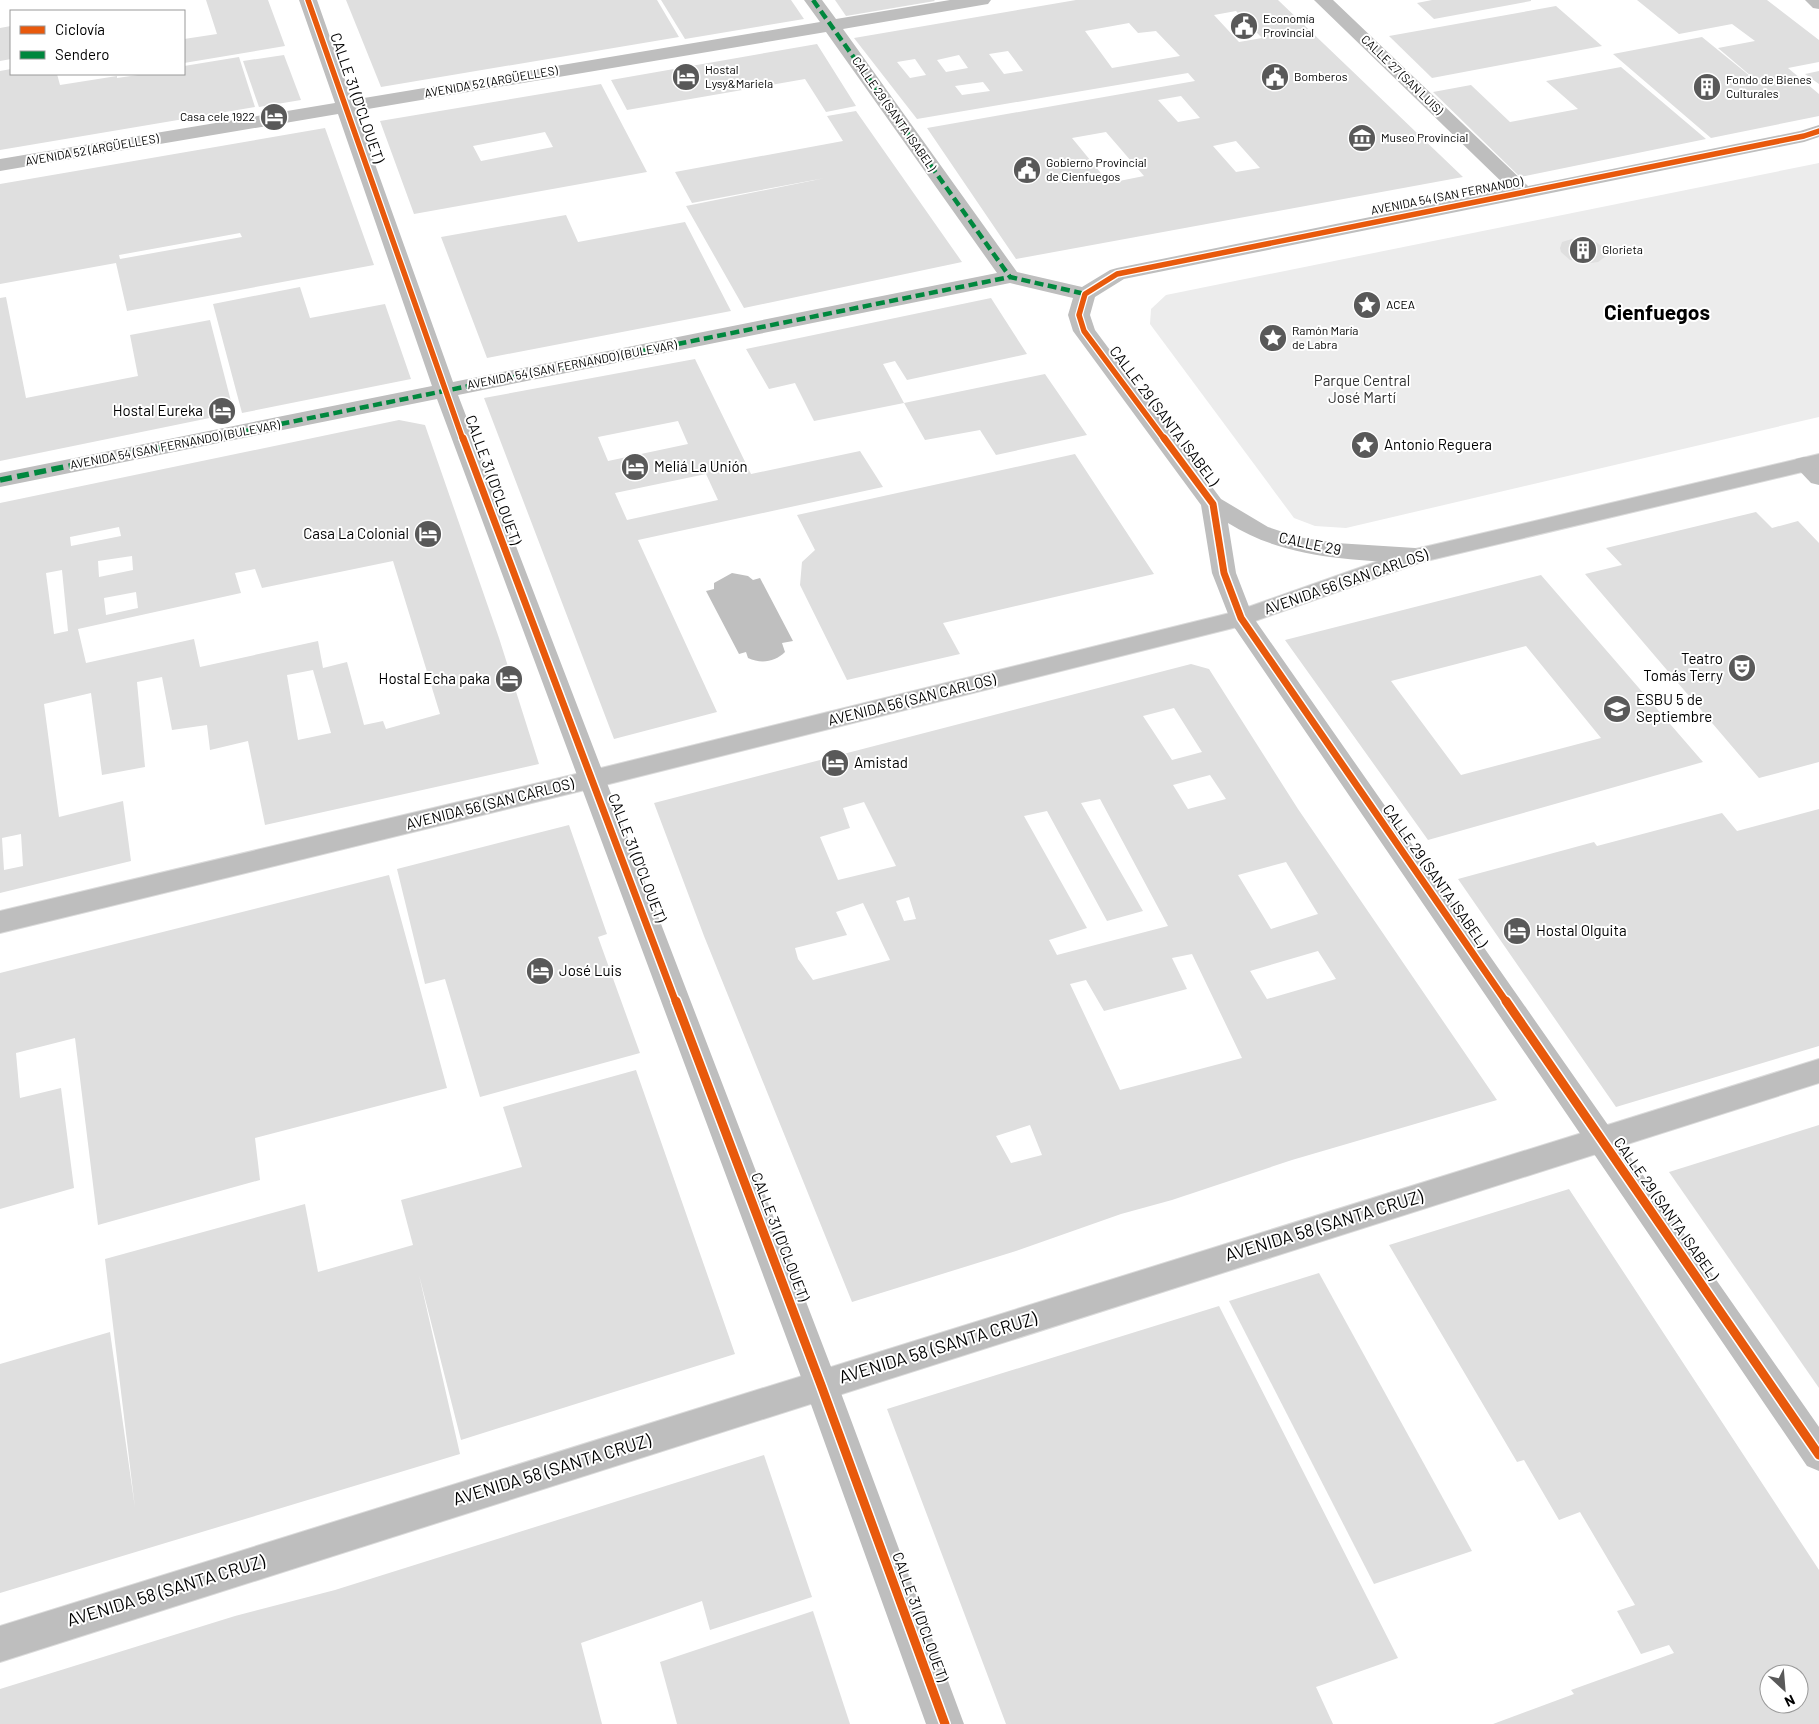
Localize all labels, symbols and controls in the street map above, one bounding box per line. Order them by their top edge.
legend [10,10,185,75]
public building icon: Economía Provincial [1229,11,1259,41]
place label: Economía Provincial [1263,11,1315,39]
text: Ciclovía [55,20,105,38]
street label: CALLE 31 (D'CLOUET) [327,30,389,165]
street label: CALLE 27 (SAN LUIS) [1359,32,1447,117]
text: Sendero [55,45,109,63]
street label: CALLE 29 (SANTA ISABEL) [850,54,940,174]
street label: AVENIDA 52 (ARGÜELLES) [423,62,559,100]
hotel icon: Hostal Lysy&Mariela [671,62,701,92]
place label: Hostal Lysy&Mariela [705,62,773,90]
public building icon: Bomberos [1260,62,1290,92]
place label: Bomberos [1294,69,1348,83]
building icon: Fondo de Bienes Culturales [1692,72,1722,102]
place label: Fondo de Bienes Culturales [1726,72,1812,100]
hotel icon: Casa cele 1922 [259,102,289,132]
place label: Casa cele 1922 [180,109,255,123]
museum icon: Museo Provincial [1347,123,1377,153]
street label: AVENIDA 52 (ARGÜELLES) [24,130,160,168]
place label: Museo Provincial [1381,130,1468,144]
public building icon: Gobierno Provincial de Cienfuegos [1012,155,1042,185]
place label: Gobierno Provincial de Cienfuegos [1046,155,1147,183]
street label: AVENIDA 54 (SAN FERNANDO) [1370,173,1525,217]
building icon: Glorieta [1568,235,1598,265]
place label: Glorieta [1602,242,1643,256]
place icon: ACEA [1352,290,1382,320]
place label: ACEA [1386,297,1415,311]
district label: Cienfuegos [1604,299,1710,324]
place icon: Ramón María de Labra [1258,323,1288,353]
place label: Ramón María de Labra [1292,323,1358,351]
street label: AVENIDA 54 (SAN FERNANDO) (BULEVAR) [466,337,679,391]
street label: CALLE 29 (SANTA ISABEL) [1106,342,1223,489]
park label: Parque Central José Martí [1314,371,1410,406]
hotel icon: Hostal Eureka [207,396,237,426]
place label: Hostal Eureka [113,401,203,419]
street label: CALLE 31 (D'CLOUET) [462,412,526,547]
street label: AVENIDA 54 (SAN FERNANDO) (BULEVAR) [69,417,282,471]
place icon: Antonio Reguera [1350,430,1380,460]
place label: Antonio Reguera [1384,435,1492,453]
hotel icon: Meliá La Unión [620,452,650,482]
place label: Meliá La Unión [654,457,748,475]
hotel icon: Casa La Colonial [413,519,443,549]
place label: Casa La Colonial [303,524,409,542]
street label: CALLE 29 [1277,528,1343,558]
street label: AVENIDA 56 (SAN CARLOS) [1261,544,1430,618]
place label: Teatro Tomás Terry [1643,649,1723,684]
theatre icon: Teatro Tomás Terry [1727,653,1757,683]
hotel icon: Hostal Echa paka [494,664,524,694]
place label: Hostal Echa paka [379,669,490,687]
street label: AVENIDA 56 (SAN CARLOS) [826,669,998,729]
place label: ESBU 5 de Septiembre [1636,690,1712,725]
school or university icon: ESBU 5 de Septiembre [1602,694,1632,724]
hotel icon: Amistad [820,748,850,778]
place label: Amistad [854,753,908,771]
street label: AVENIDA 56 (SAN CARLOS) [404,773,576,833]
street label: CALLE 31 (D'CLOUET) [605,791,671,925]
street label: CALLE 29 (SANTA ISABEL) [1380,800,1492,951]
hotel icon: Hostal Olguita [1502,916,1532,946]
place label: Hostal Olguita [1536,921,1627,939]
hotel icon: José Luis [525,956,555,986]
place label: José Luis [559,961,622,979]
street label: CALLE 29 (SANTA ISABEL) [1611,1133,1723,1284]
street label: CALLE 31 (D'CLOUET) [748,1170,814,1304]
street label: AVENIDA 58 (SANTA CRUZ) [1222,1184,1426,1266]
street label: AVENIDA 58 (SANTA CRUZ) [836,1306,1040,1388]
street label: AVENIDA 58 (SANTA CRUZ) [450,1428,654,1510]
street label: AVENIDA 58 (SANTA CRUZ) [64,1549,268,1631]
street label: CALLE 31 (D'CLOUET) [889,1549,953,1684]
north arrow [1759,1664,1809,1714]
text: N [1782,1691,1798,1711]

